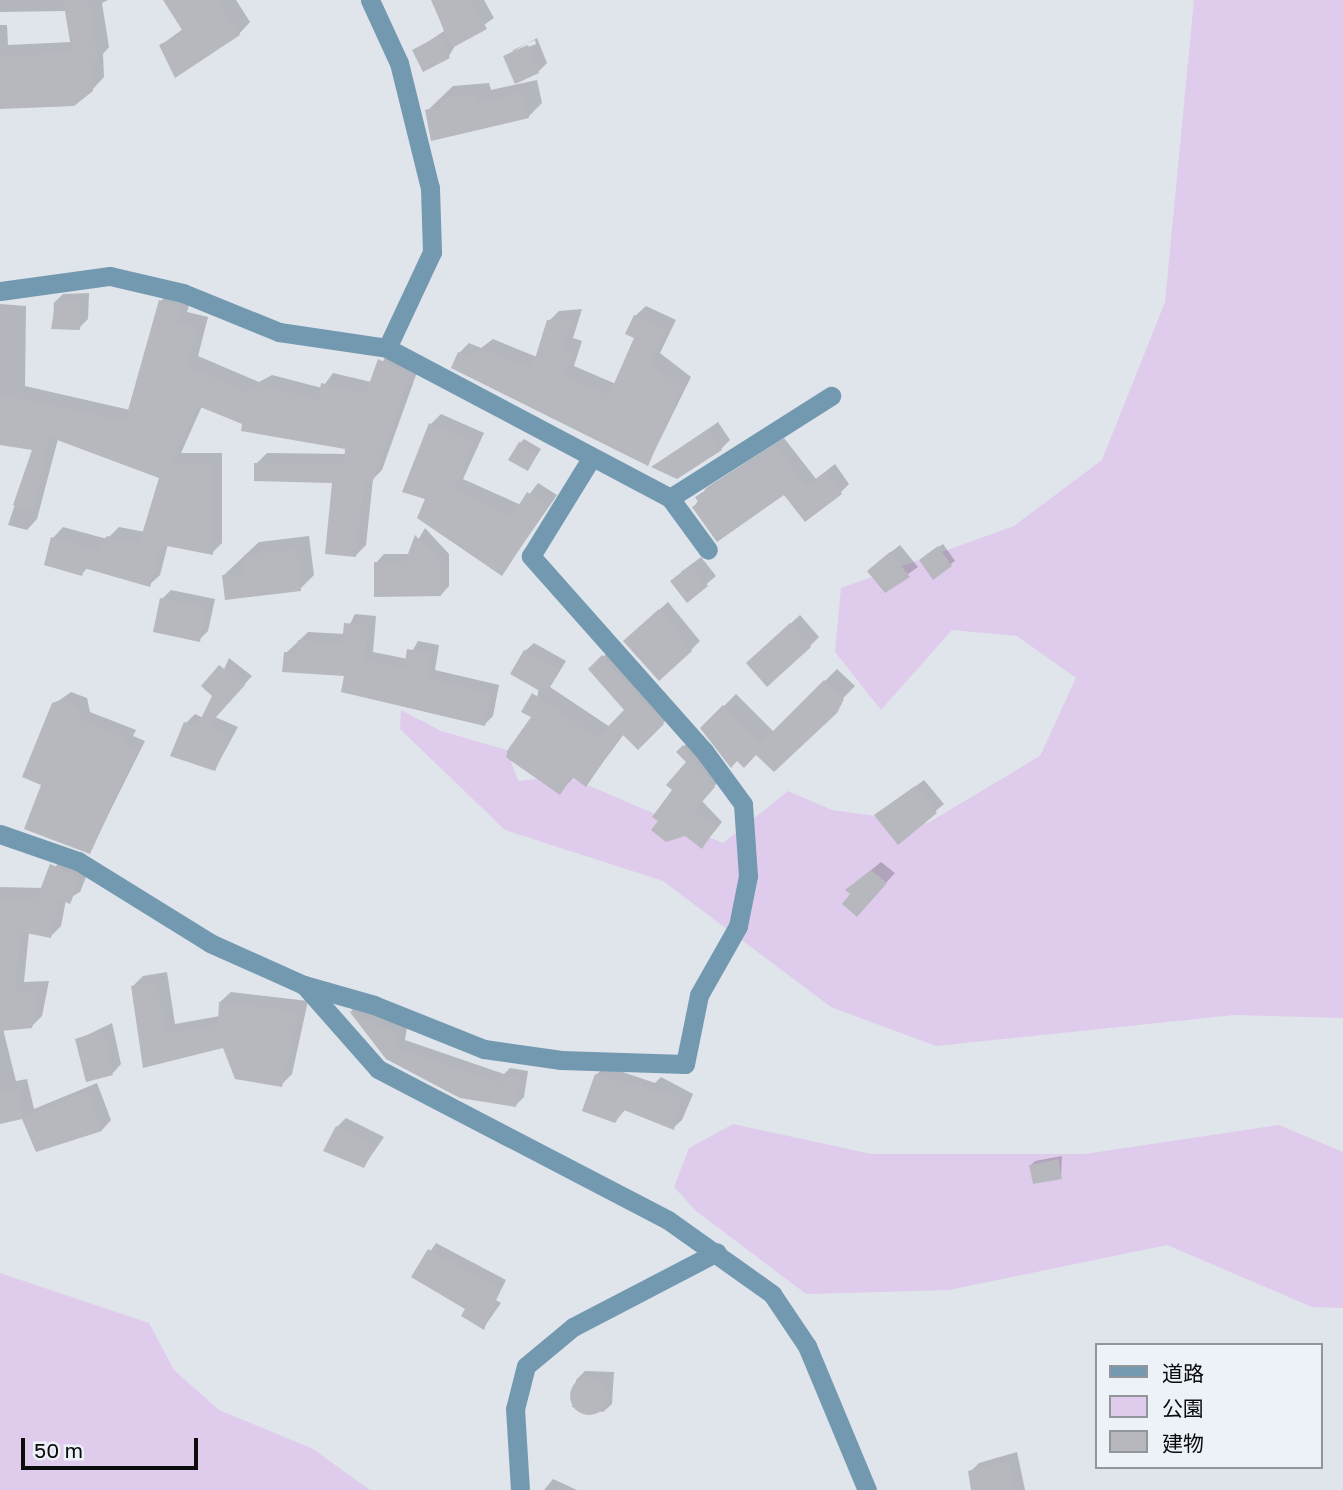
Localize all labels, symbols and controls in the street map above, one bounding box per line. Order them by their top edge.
legend [1094,1343,1322,1469]
text: 道路 [1162,1360,1204,1386]
text: 公園 [1162,1395,1204,1421]
scale bar [24,1424,201,1468]
text: 建物 [1162,1430,1204,1456]
text: 50 m [34,1437,83,1463]

